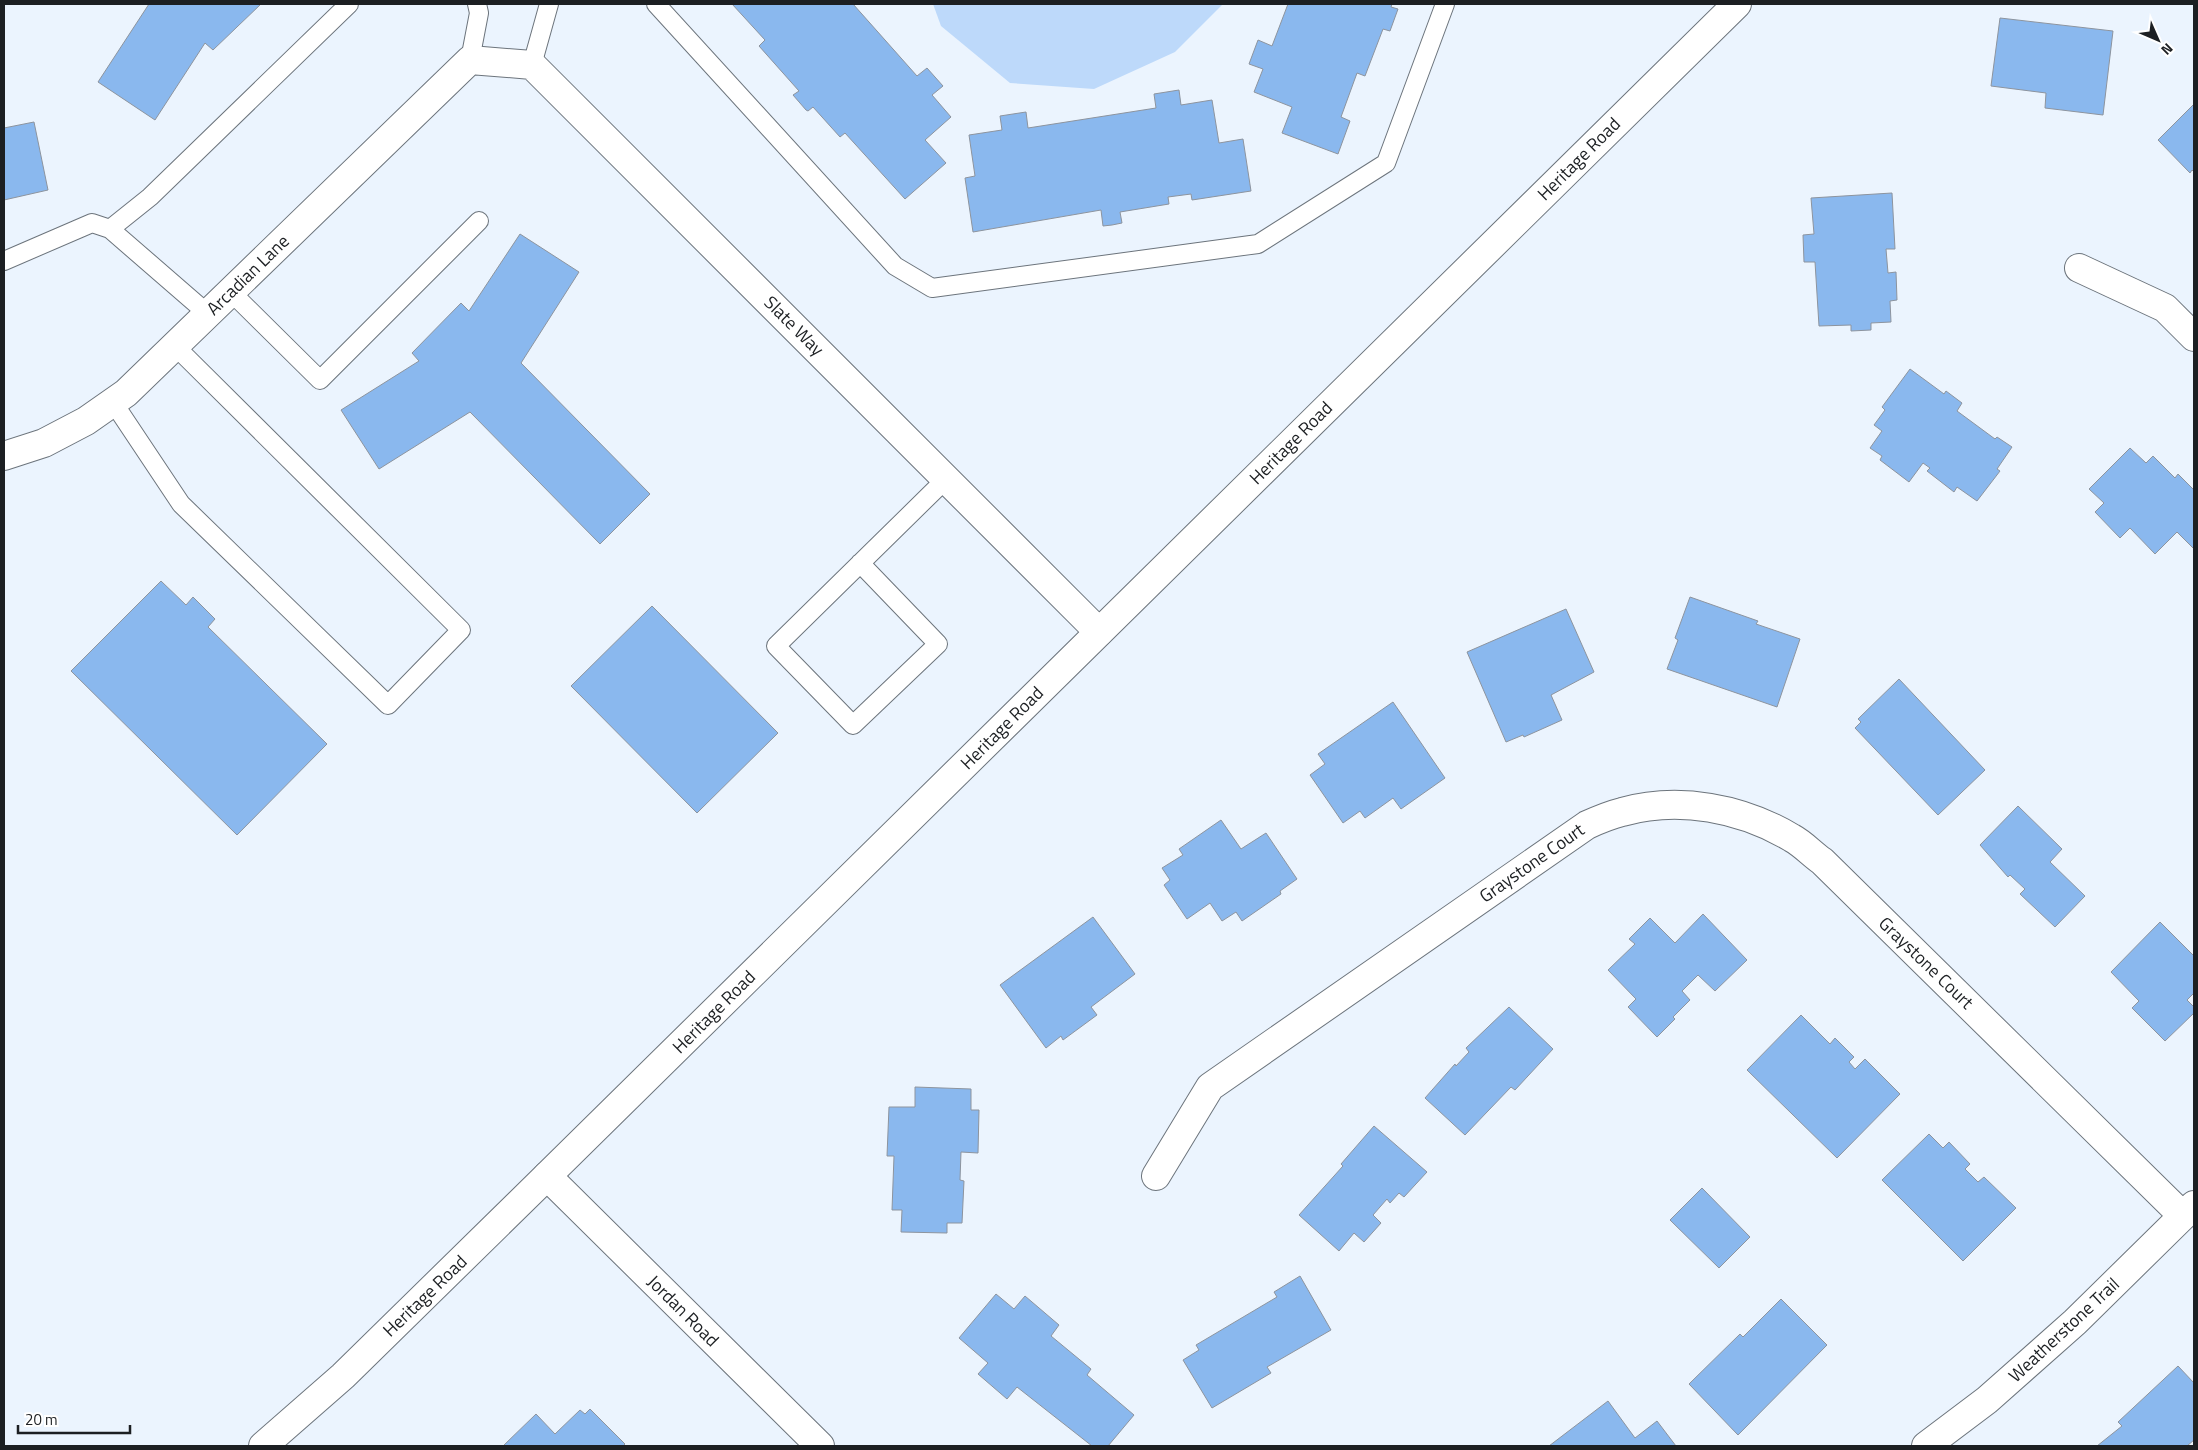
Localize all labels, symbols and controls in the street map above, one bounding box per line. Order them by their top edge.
north arrow [2133,15,2183,65]
text: N [2157,39,2178,60]
street label: Heritage Road [1531,111,1626,206]
street label: Arcadian Lane [200,228,295,321]
street label: Slate Way [758,289,831,362]
street label: Heritage Road [1243,395,1338,490]
street label: Heritage Road [954,680,1049,775]
street label: Graystone Court [1474,816,1590,909]
street label: Graystone Court [1873,910,1980,1016]
street label: Heritage Road [666,964,761,1059]
street label: Heritage Road [376,1248,473,1343]
street label: Jordan Road [641,1269,725,1353]
street label: Weatherstone Trail [2002,1271,2125,1388]
scale bar [18,1402,130,1434]
text: 20 m [25,1408,58,1431]

